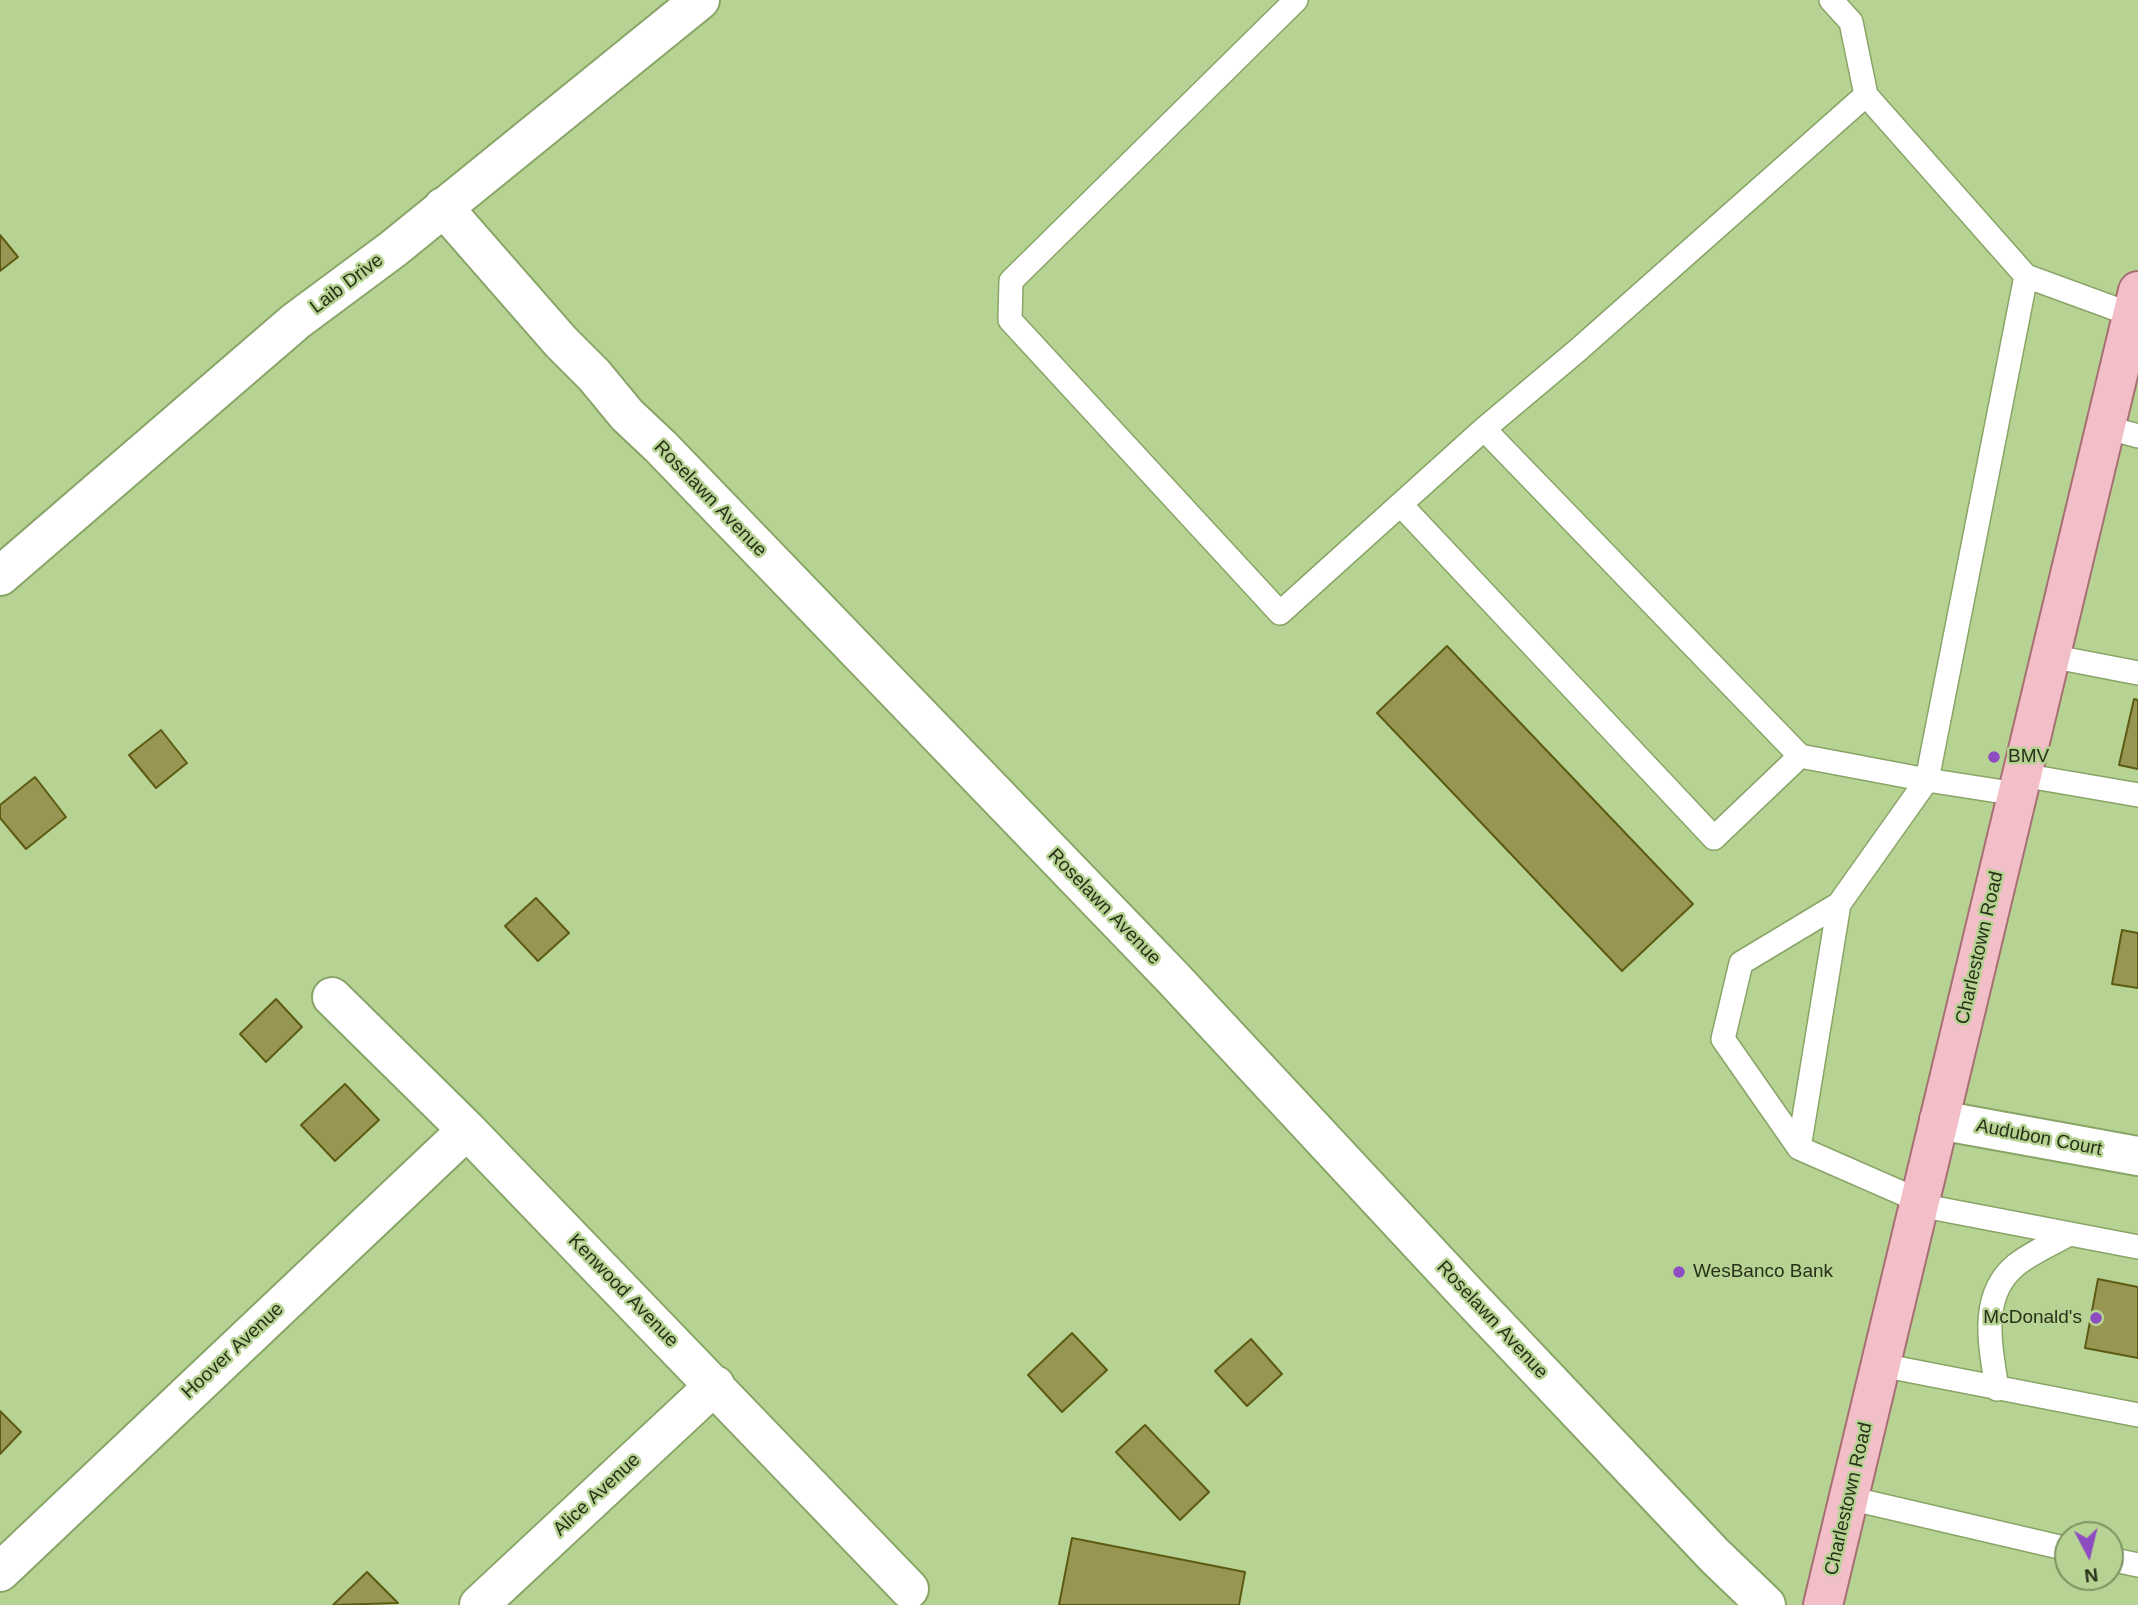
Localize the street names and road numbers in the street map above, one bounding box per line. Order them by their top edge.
street label: Laib Drive [306,249,388,319]
street label: Roselawn Avenue [649,436,771,562]
street label: Roselawn Avenue [1043,844,1165,970]
street label: Charlestown Road [1951,869,2009,1027]
street label: Audubon Court [1974,1115,2104,1161]
street label: Kenwood Avenue [563,1230,683,1352]
street label: Roselawn Avenue [1432,1256,1552,1384]
street label: Hoover Avenue [177,1298,289,1404]
street label: Charlestown Road [1820,1420,1878,1578]
street label: Alice Avenue [549,1449,645,1541]

